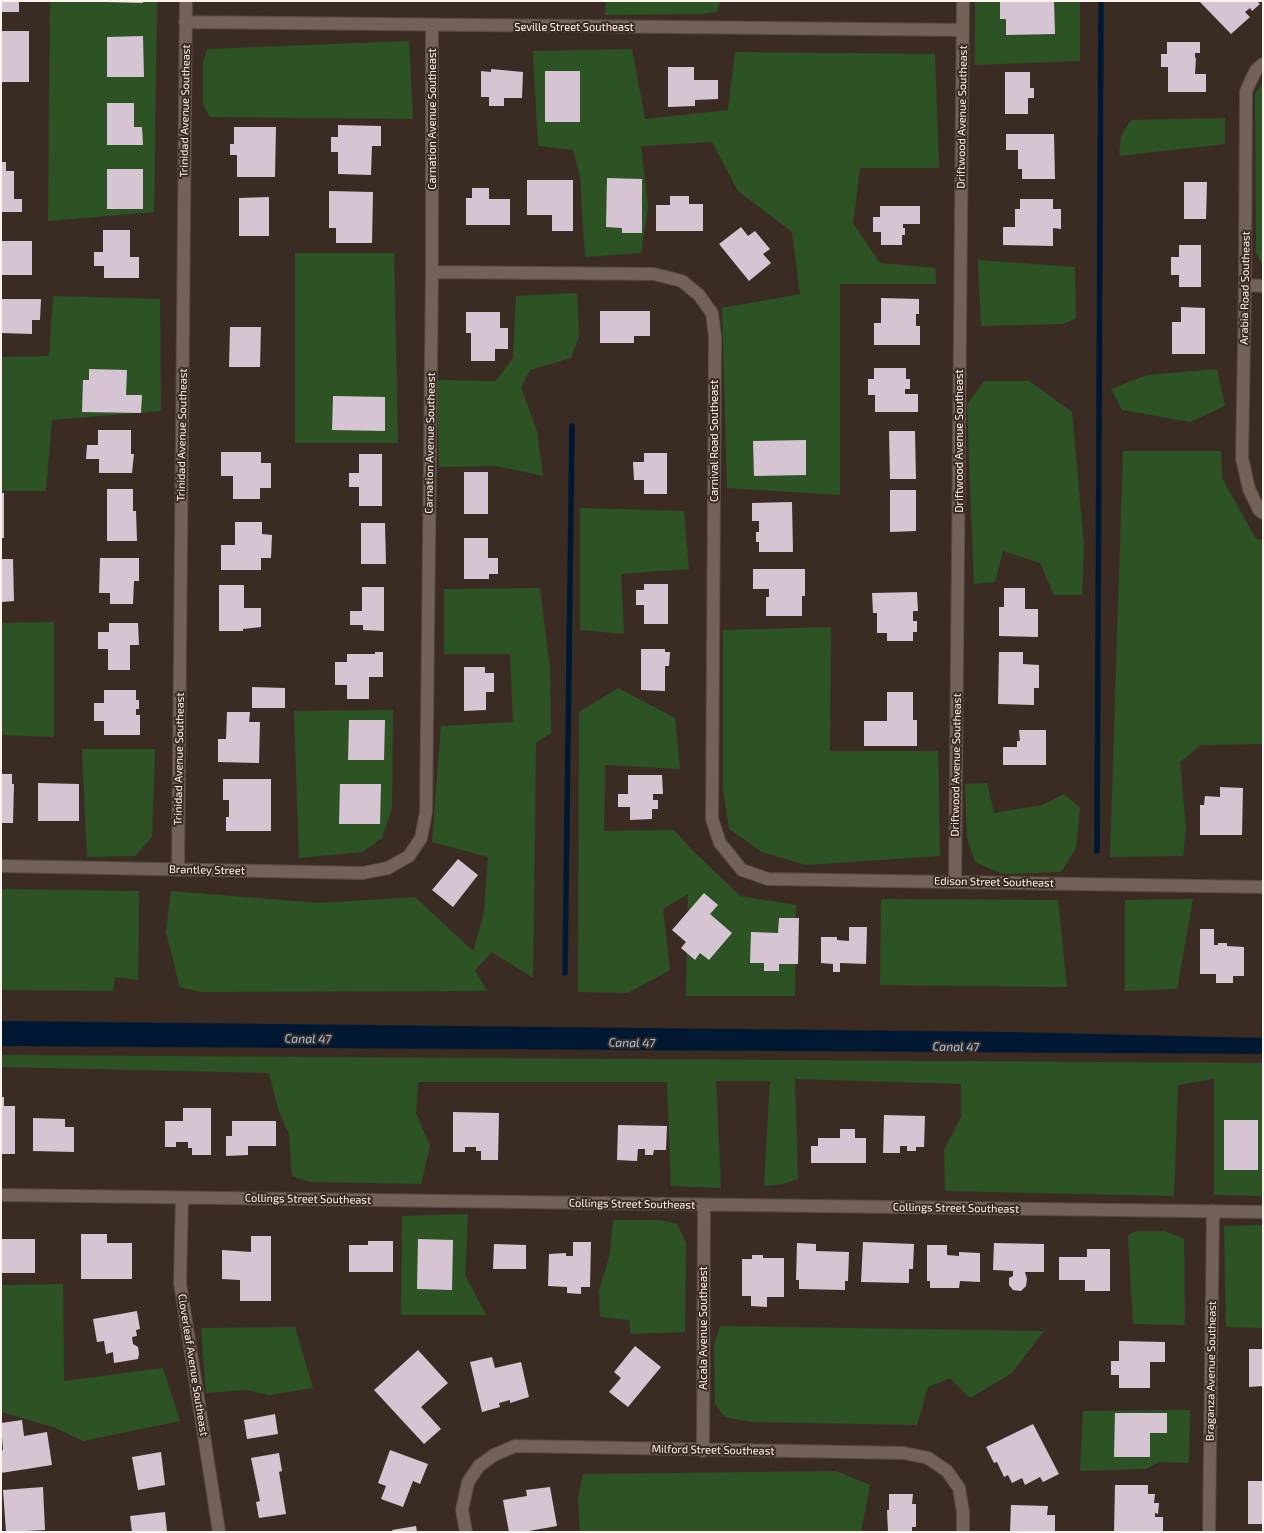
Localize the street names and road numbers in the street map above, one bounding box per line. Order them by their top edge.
street label: Seville Street Southeast [514,20,634,34]
street label: Trinidad Avenue Southeast [177,44,193,178]
street label: Driftwood Avenue Southeast [954,45,970,189]
street label: Carnation Avenue Southeast [425,48,439,190]
street label: Arabia Road Southeast [1237,231,1253,345]
street label: Trinidad Avenue Southeast [174,368,190,502]
street label: Driftwood Avenue Southeast [952,369,966,513]
street label: Carnation Avenue Southeast [422,372,438,514]
street label: Carnival Road Southeast [707,380,721,502]
street label: Trinidad Avenue Southeast [171,692,187,826]
street label: Driftwood Avenue Southeast [948,693,964,837]
street label: Brantley Street [169,863,245,877]
street label: Edison Street Southeast [934,874,1054,890]
street label: Collings Street Southeast [245,1191,371,1207]
street label: Collings Street Southeast [569,1196,695,1212]
street label: Collings Street Southeast [893,1200,1019,1216]
street label: Alcala Avenue Southeast [696,1266,710,1390]
street label: Cloverleaf Avenue Southeast [175,1293,211,1437]
street label: Braganza Avenue Southeast [1203,1301,1219,1441]
street label: Milford Street Southeast [651,1442,775,1458]

